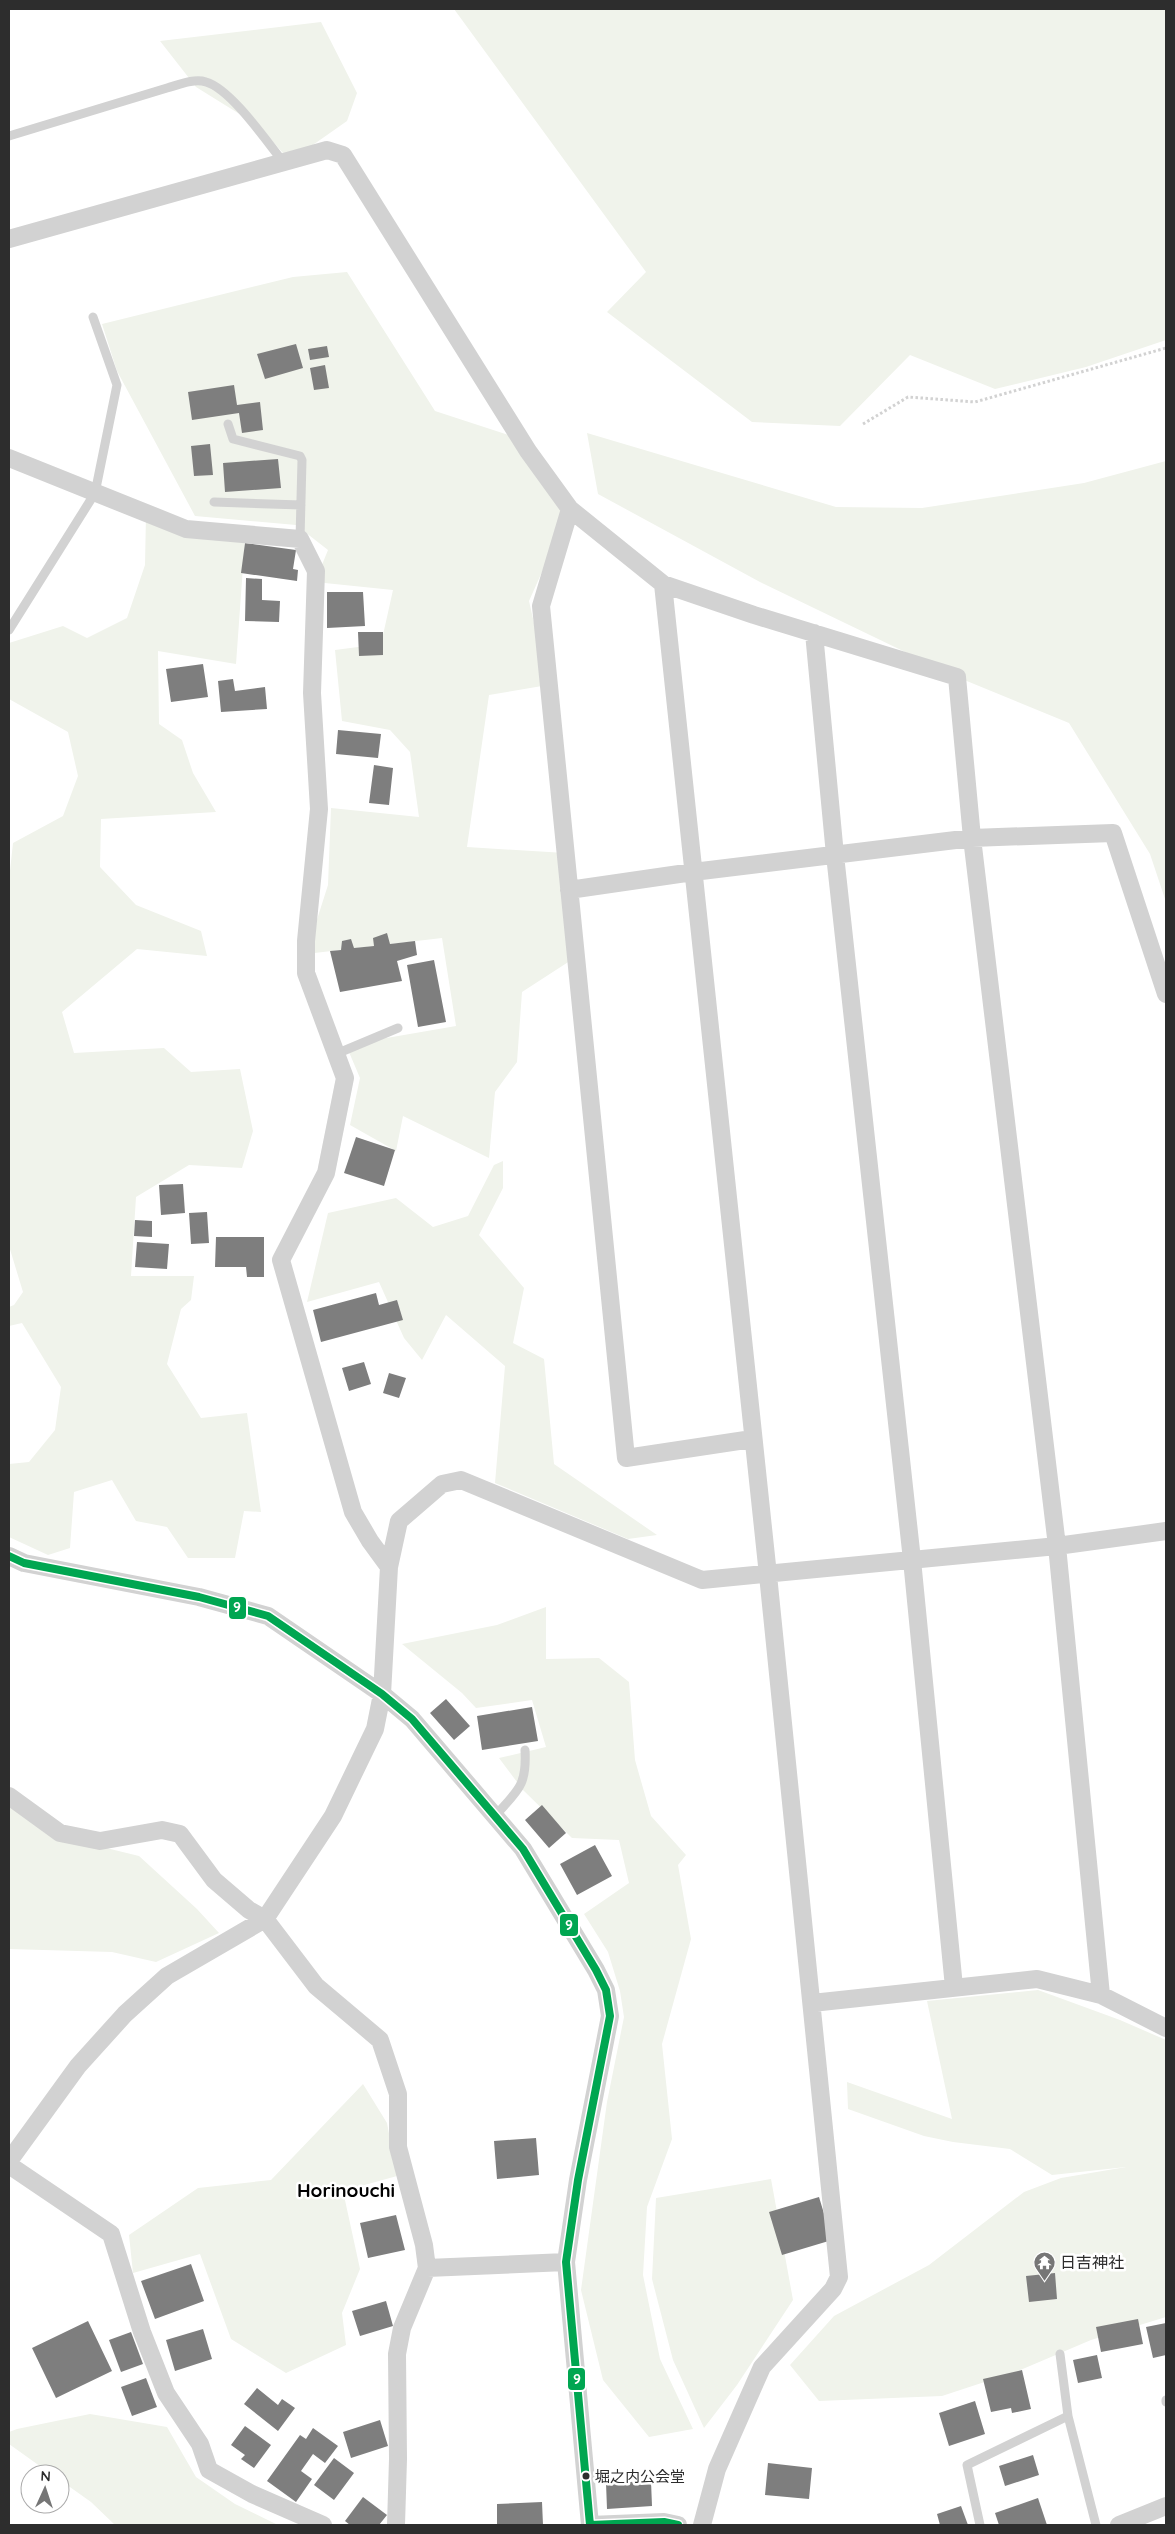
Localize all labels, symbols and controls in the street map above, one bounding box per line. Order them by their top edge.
line badge: 9 [228,1596,247,1620]
text: 9 [233,1598,241,1616]
line badge: 9 [559,1913,579,1937]
text: 9 [565,1916,573,1934]
district label: Horinouchi [297,2178,395,2202]
temple icon: 日吉神社 [1032,2250,1056,2281]
place label: 日吉神社 [1060,2252,1124,2272]
line badge: 9 [567,2367,586,2391]
text: 9 [573,2370,581,2388]
north arrow [20,2464,70,2514]
text: N [40,2467,51,2485]
place label: 堀之内公会堂 [595,2467,685,2486]
marker: 堀之内公会堂 [581,2471,591,2481]

